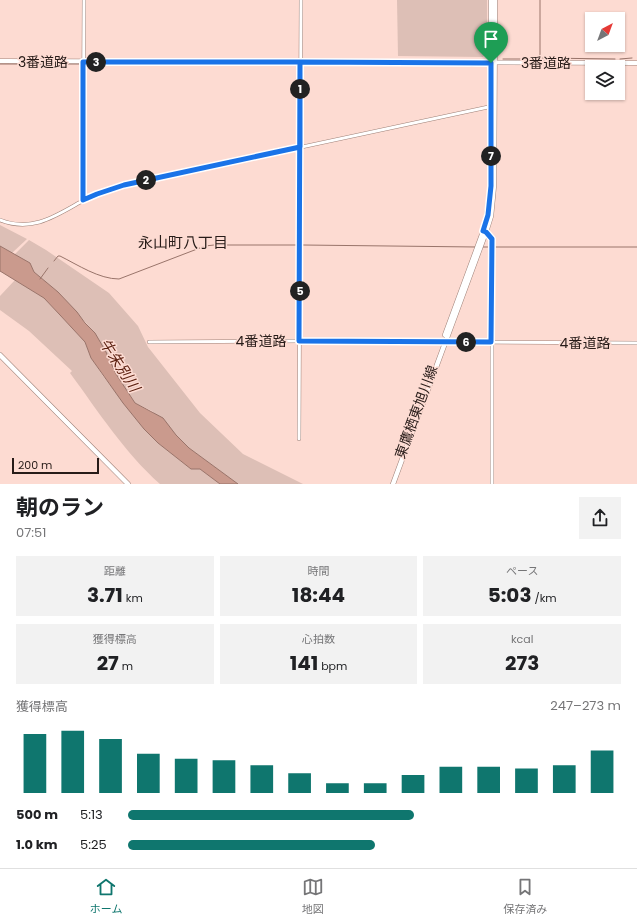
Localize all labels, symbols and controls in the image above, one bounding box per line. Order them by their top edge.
north arrow [585,12,625,52]
map controls [585,12,625,100]
pin [474,22,508,63]
icon: arrive [480,28,502,50]
street label: 3番道路 [18,52,68,72]
pin: 3 [86,52,106,72]
street label: 3番道路 [521,53,571,73]
text: 3 [93,54,99,70]
button: layers [585,60,625,100]
pin: 1 [290,79,310,99]
text: 1 [298,81,302,97]
pin: 7 [481,146,501,166]
text: 7 [488,148,494,164]
pin: 2 [136,170,156,190]
text: 2 [143,172,149,188]
district label: 永山町八丁目 [138,232,228,253]
pin: 5 [290,281,310,301]
text: 5 [296,283,304,299]
street label: 4番道路 [236,331,286,351]
pin: 6 [456,332,476,352]
street label: 4番道路 [560,333,610,353]
water label: 牛朱別川 [95,334,146,398]
text: 6 [462,334,470,350]
street label: 東鷹栖東旭川線 [390,363,442,461]
scale bar [12,456,99,475]
text: 200 m [18,457,52,473]
text: 朝のラン [16,492,104,523]
button: share [579,497,621,539]
text: 07:51 [16,523,46,542]
text: 距離 [104,563,126,579]
text: 時間 [307,563,329,579]
text: ペース [506,563,538,579]
text: 3.71 [87,581,123,609]
text: 18:44 [292,581,345,609]
text: 5:03 [488,581,531,609]
text: km [123,590,143,606]
text: /km [531,590,557,606]
text: 獲得標高 [93,631,137,647]
text: 心拍数 [302,631,335,647]
text: kcal [511,631,533,647]
text: 27 [97,649,119,677]
text: 141 [290,649,318,677]
text: 273 [505,649,539,677]
text: m [119,658,133,674]
text: bpm [318,658,347,674]
text: 247–273 m [550,696,621,715]
text: 獲得標高 [16,697,68,716]
text: 500 m [16,805,58,824]
text: 5:13 [80,805,103,824]
text: 1.0 km [16,835,58,854]
text: 5:25 [80,835,107,854]
tab: ホーム [90,876,122,918]
tab: 地図 [302,876,324,918]
tab: 保存済み [503,876,547,918]

